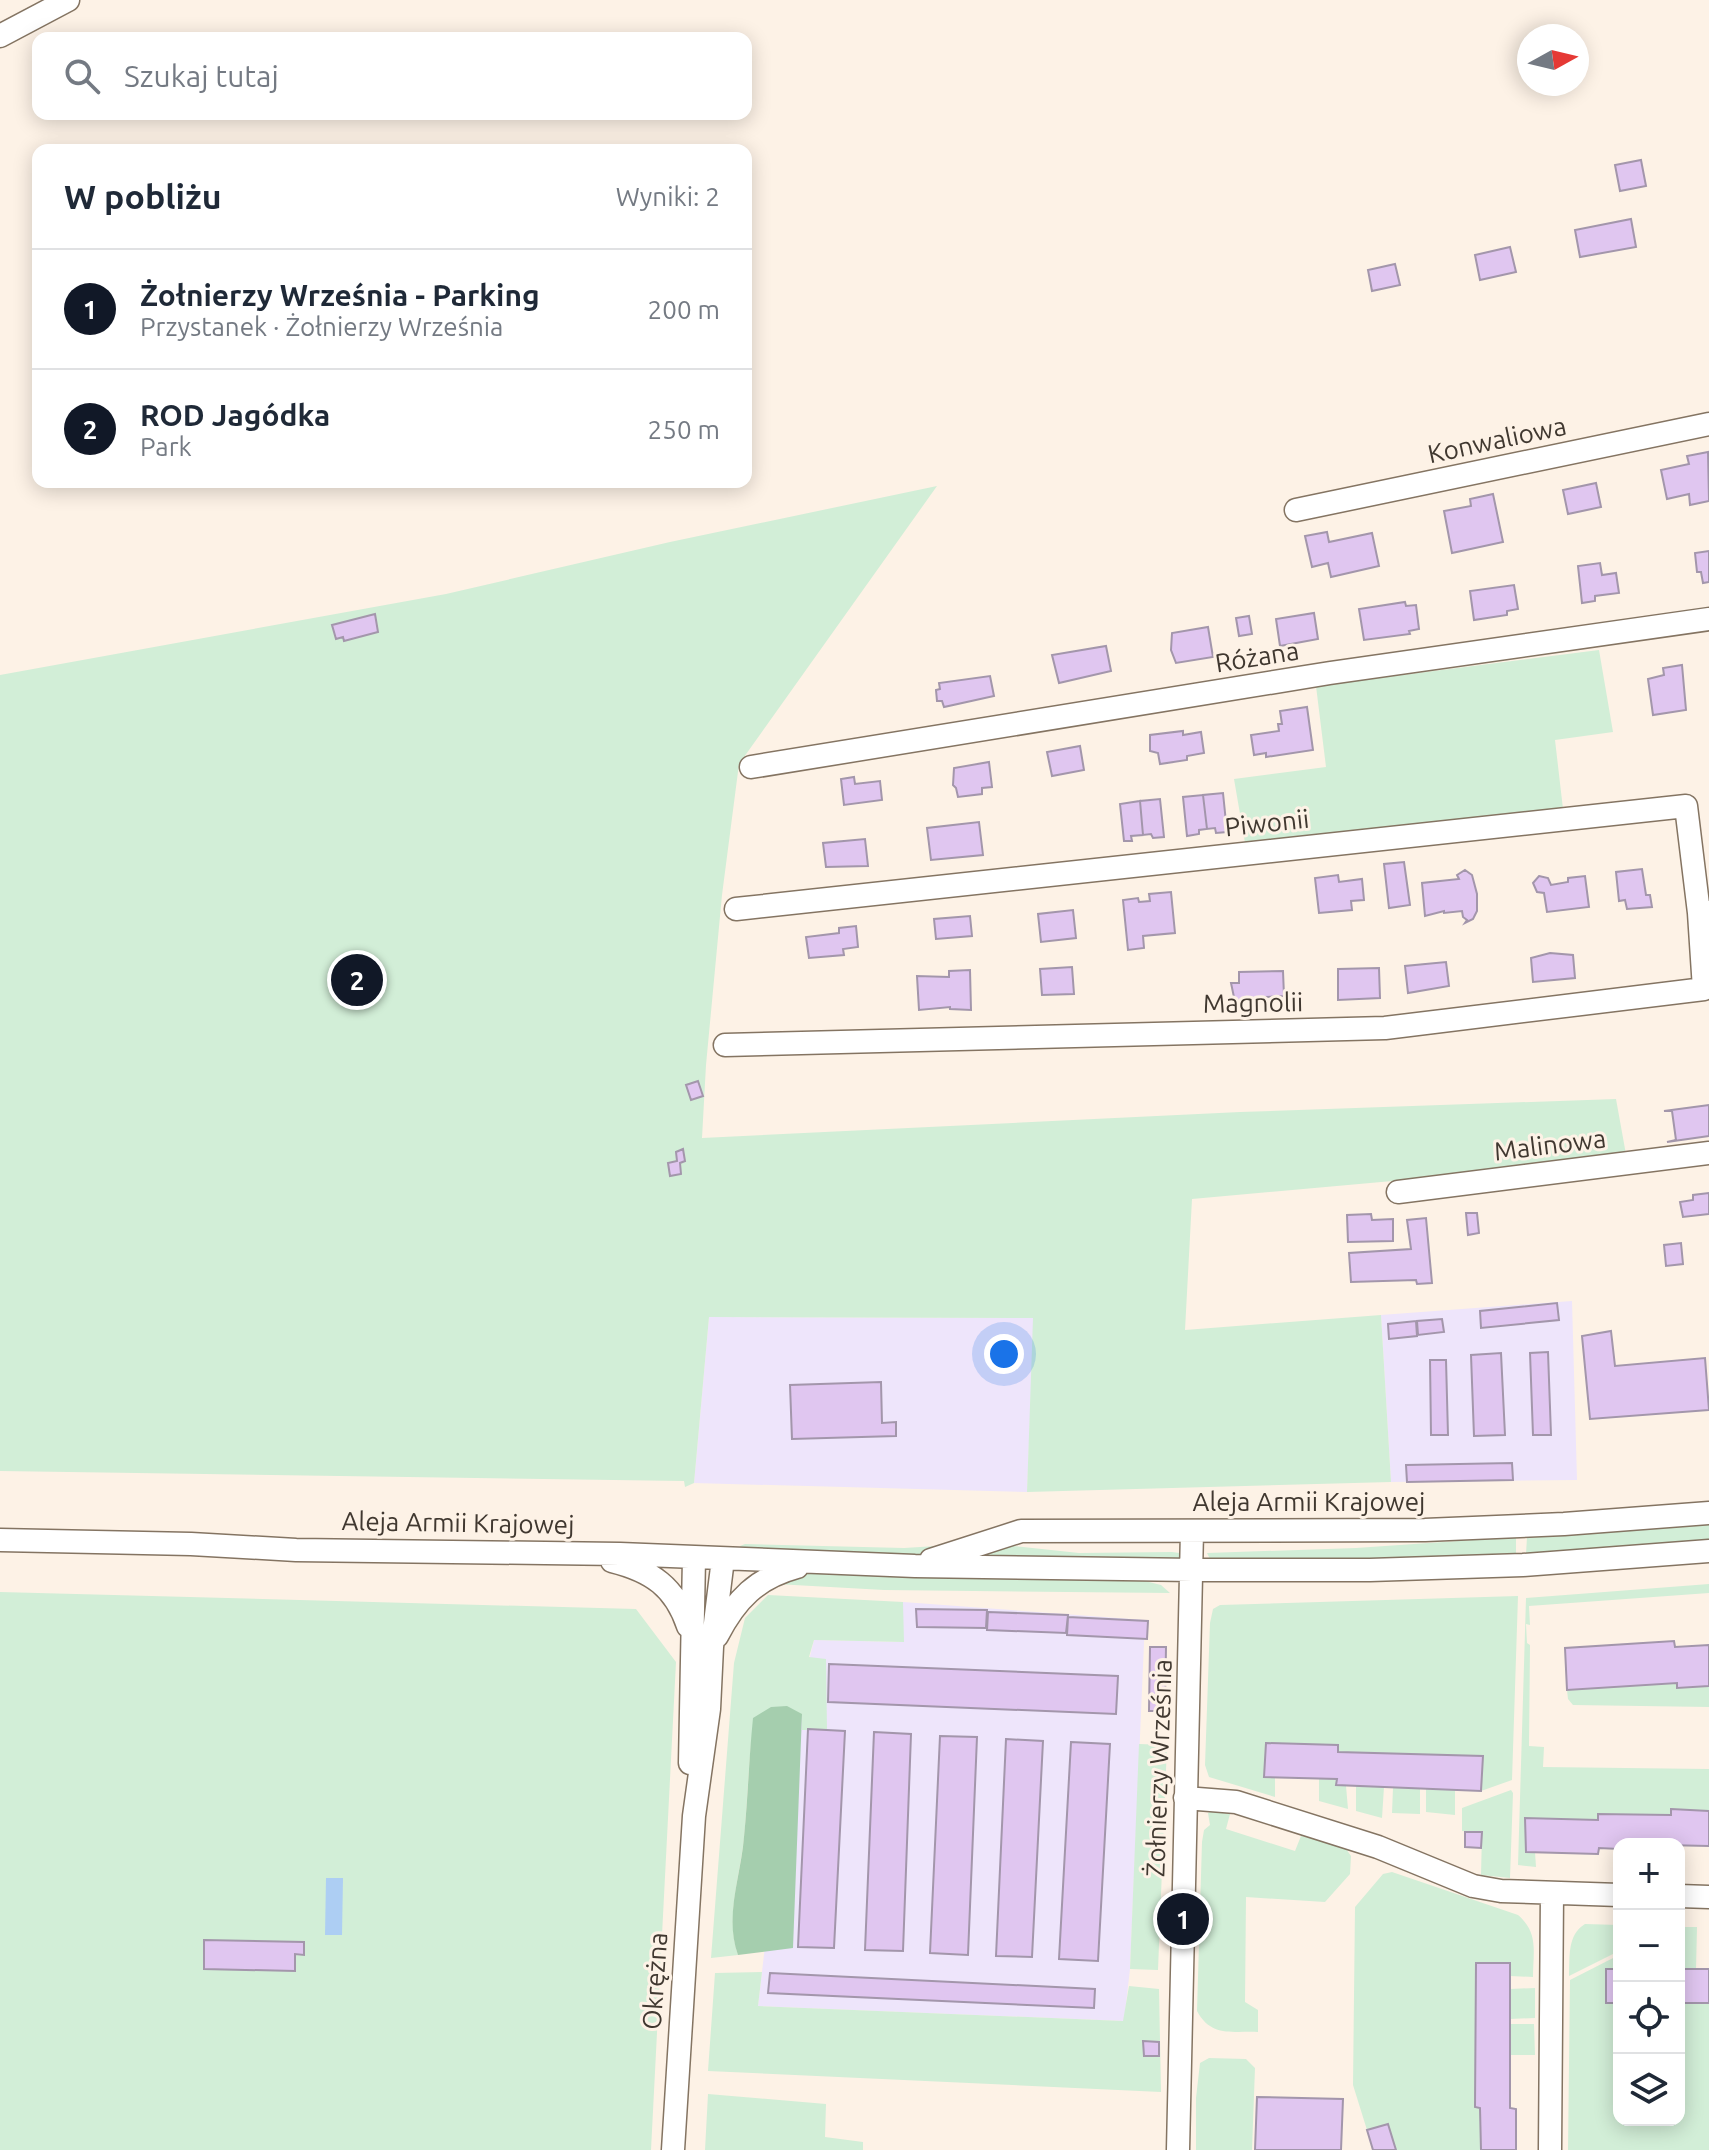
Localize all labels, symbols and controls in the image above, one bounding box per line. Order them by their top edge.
north arrow [1517,24,1589,96]
search box [32,32,752,120]
icon: search [60,54,104,98]
text: Szukaj tutaj [124,59,279,93]
text: W pobliżu [64,177,222,215]
text: Wyniki: 2 [616,182,720,211]
text: Żołnierzy Września - Parking [140,278,540,312]
text: 1 [83,295,97,324]
text: 200 m [648,295,720,324]
text: Przystanek · Żołnierzy Września [140,312,503,341]
text: ROD Jagódka [140,398,330,432]
street label: Konwaliowa [1425,411,1569,468]
text: 2 [83,415,97,444]
text: 250 m [648,415,720,444]
text: Park [140,432,192,461]
street label: Różana [1213,636,1301,677]
street label: Piwonii [1223,804,1311,841]
pin: 2 [331,950,383,1010]
street label: Magnolii [1203,987,1303,1018]
street label: Malinowa [1492,1123,1608,1166]
your location [984,1334,1024,1374]
street label: Aleja Armii Krajowej [1193,1487,1425,1516]
street label: Aleja Armii Krajowej [341,1506,575,1539]
street label: Żołnierzy Września [1140,1659,1177,1877]
map controls [1613,1838,1685,2126]
button: + [1613,1838,1685,1910]
pin: 1 [1157,1889,1209,1949]
button: − [1613,1910,1685,1982]
street label: Okrężna [637,1931,672,2031]
button: locate [1613,1982,1685,2054]
button: layers [1613,2054,1685,2126]

